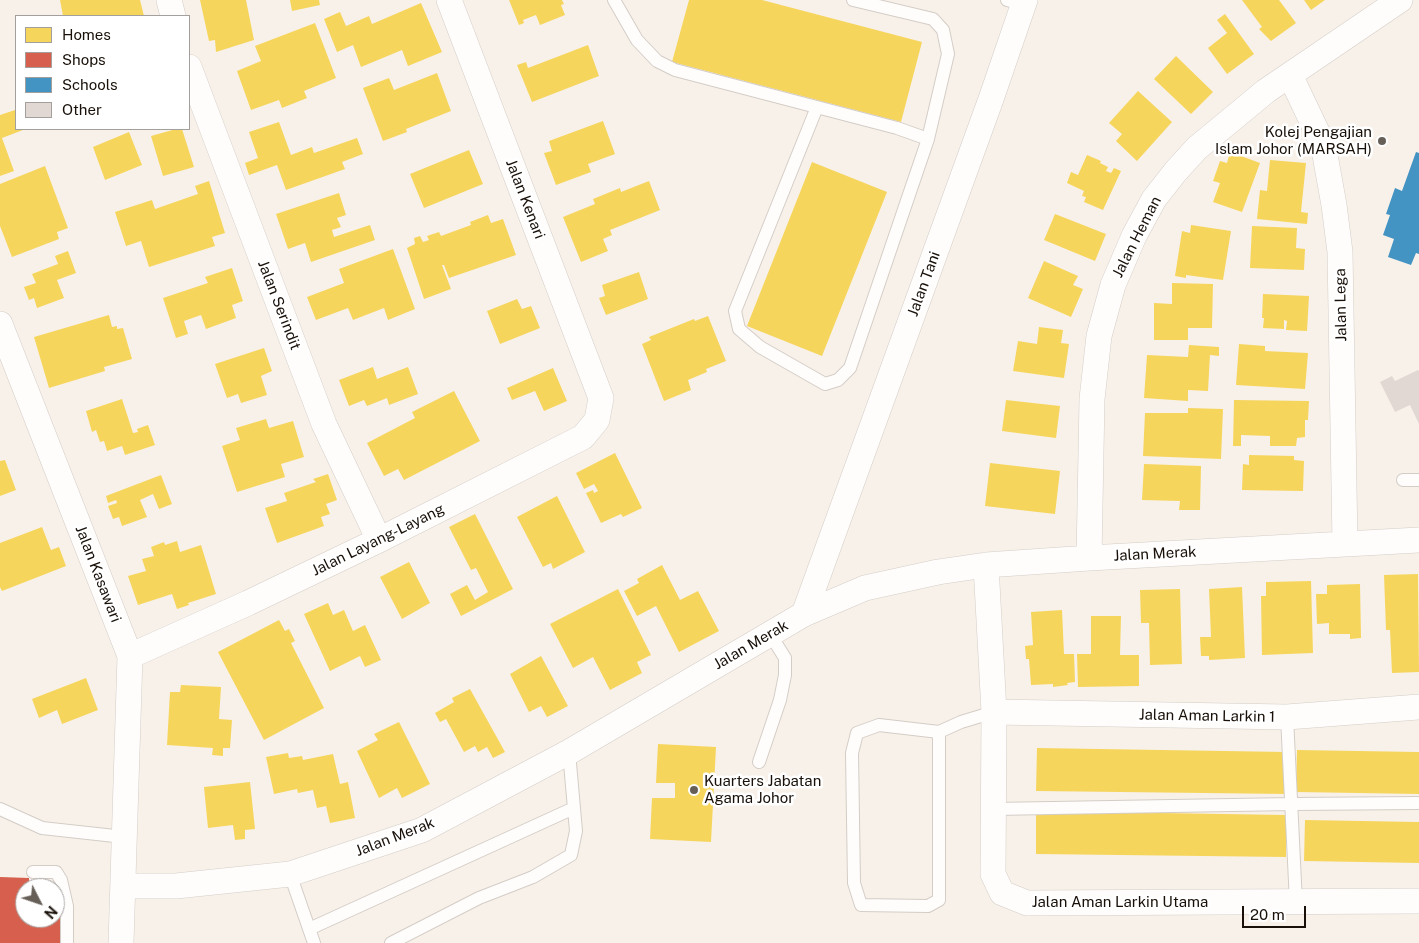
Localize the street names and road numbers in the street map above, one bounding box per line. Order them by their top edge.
street label: Jalan Kenari [502,157,548,241]
street label: Jalan Heman [1109,193,1165,281]
street label: Jalan Tani [904,249,944,319]
street label: Jalan Serindit [254,258,304,352]
street label: Jalan Lega [1331,268,1351,342]
street label: Jalan Layang-Layang [309,500,447,580]
street label: Jalan Kasawari [71,523,125,625]
street label: Jalan Merak [1113,543,1197,565]
street label: Jalan Merak [710,616,792,674]
street label: Jalan Aman Larkin 1 [1139,706,1275,726]
street label: Jalan Merak [353,814,437,860]
street label: Jalan Aman Larkin Utama [1032,893,1208,911]

